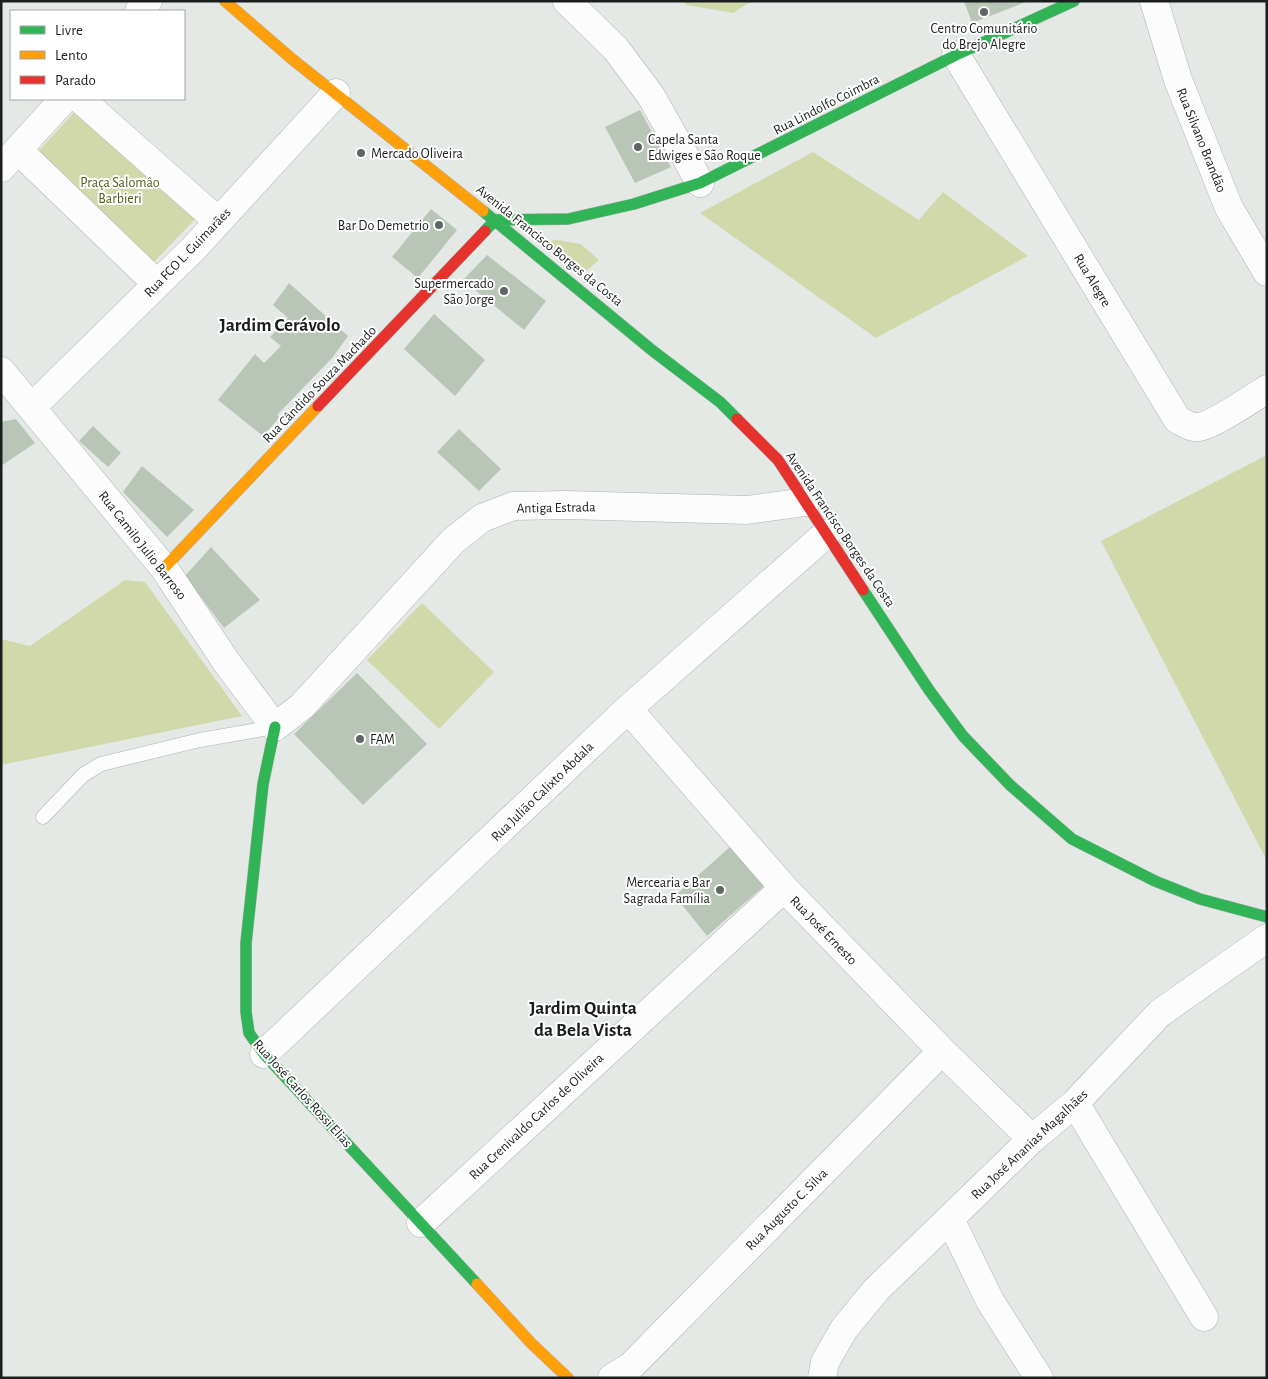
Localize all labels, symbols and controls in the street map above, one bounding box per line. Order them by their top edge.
marker: Centro Comunitário do Brejo Alegre [978,6,990,18]
legend [10,10,185,100]
place label: Centro Comunitário do Brejo Alegre [931,22,1038,52]
text: Livre [55,23,83,38]
text: Lento [55,48,88,63]
street label: Rua Lindolfo Coimbra [771,72,882,138]
text: Parado [55,73,96,88]
street label: Rua Silvano Brandão [1174,86,1228,195]
place label: Capela Santa Edwiges e São Roque [648,133,761,163]
marker: Capela Santa Edwiges e São Roque [632,141,644,153]
marker: Mercado Oliveira [355,147,367,159]
place label: Mercado Oliveira [371,147,464,161]
park label: Praça Salomâo Barbieri [80,176,160,206]
street label: Avenida Francisco Borges da Costa [473,182,626,309]
street label: Rua FCO L. Guimarães [142,205,234,300]
place label: Bar Do Demetrio [338,219,429,233]
marker: Bar Do Demetrio [433,219,445,231]
street label: Rua Alegre [1071,252,1113,309]
place label: Supermercado São Jorge [414,277,494,307]
marker: Supermercado São Jorge [498,285,510,297]
district label: Jardim Cerávolo [220,316,340,335]
street label: Rua Cândido Souza Machado [260,323,379,446]
street label: Avenida Francisco Borges da Costa [783,449,898,610]
street label: Rua Camilo Julio Barroso [96,489,189,603]
street label: Antiga Estrada [516,500,596,516]
marker: FAM [354,733,366,745]
place label: FAM [370,733,395,747]
street label: Rua Julião Calixto Abdala [489,739,597,844]
place label: Mercearia e Bar Sagrada Família [624,876,711,906]
marker: Mercearia e Bar Sagrada Família [714,884,726,896]
street label: Rua José Ernesto [787,894,859,968]
district label: Jardim Quinta da Bela Vista [529,999,637,1040]
street label: Rua José Carlos Rossi Elias [250,1037,354,1150]
street label: Rua Crenivaldo Carlos de Oliveira [467,1051,607,1183]
street label: Rua José Ananias Magalhães [969,1087,1091,1202]
street label: Rua Augusto C. Silva [743,1166,831,1253]

